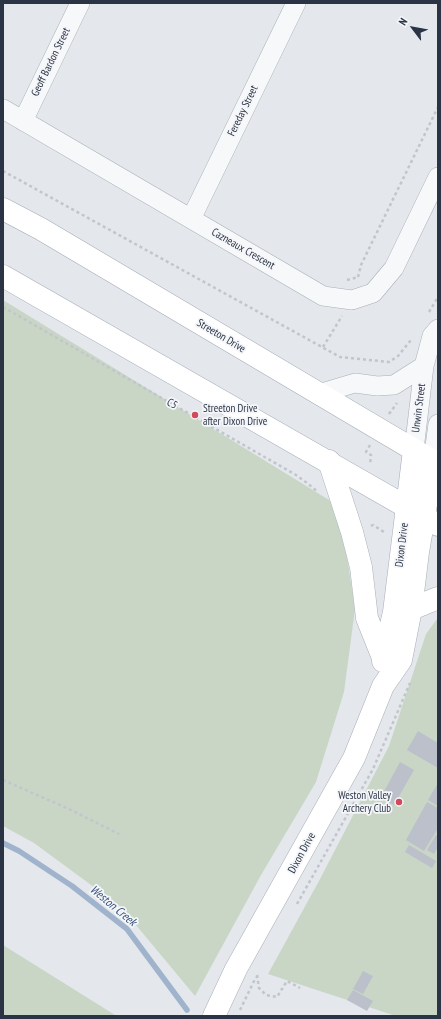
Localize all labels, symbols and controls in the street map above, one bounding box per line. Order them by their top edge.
north arrow [393,8,433,48]
text: N [395,15,410,28]
street label: Geoff Bardon Street [29,26,73,98]
street label: Fereday Street [225,83,261,139]
street label: Cazneaux Crescent [209,226,277,272]
street label: Streeton Drive [194,316,248,356]
street label: Unwin Street [409,383,429,433]
street label: C5 [164,396,180,412]
place label: Streeton Drive after Dixon Drive [203,402,267,428]
marker: Streeton Drive after Dixon Drive [190,410,200,420]
street label: Dixon Drive [393,522,411,568]
place label: Weston Valley Archery Club [338,789,391,815]
marker: Weston Valley Archery Club [394,797,404,807]
street label: Dixon Drive [285,830,319,876]
water label: Weston Creek [87,883,139,929]

